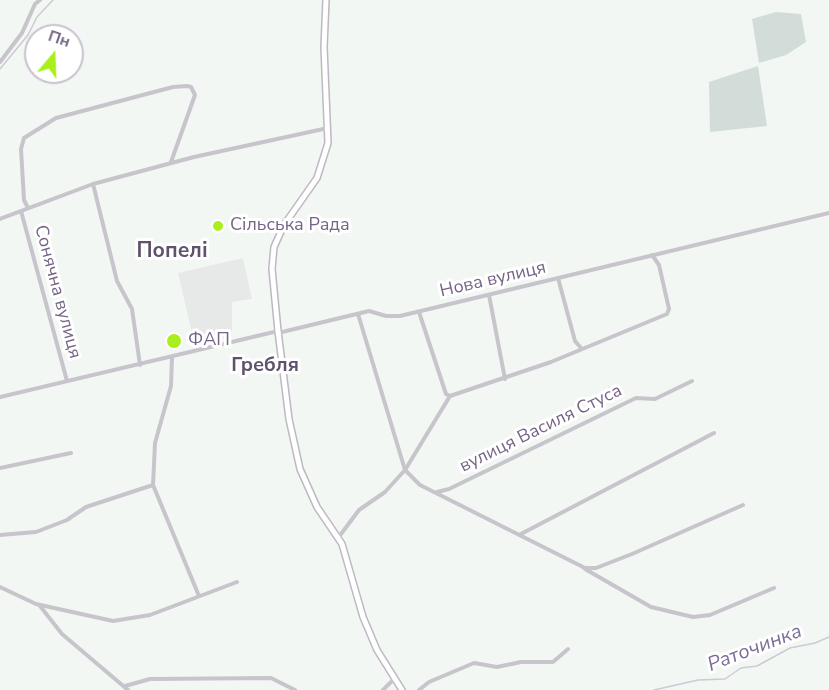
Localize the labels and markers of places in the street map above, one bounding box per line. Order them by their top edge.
place label: Сільська Рада [230,215,350,237]
marker: Сільська Рада [211,219,225,233]
place label: ФАП [188,330,230,352]
marker: ФАП [165,332,183,350]

